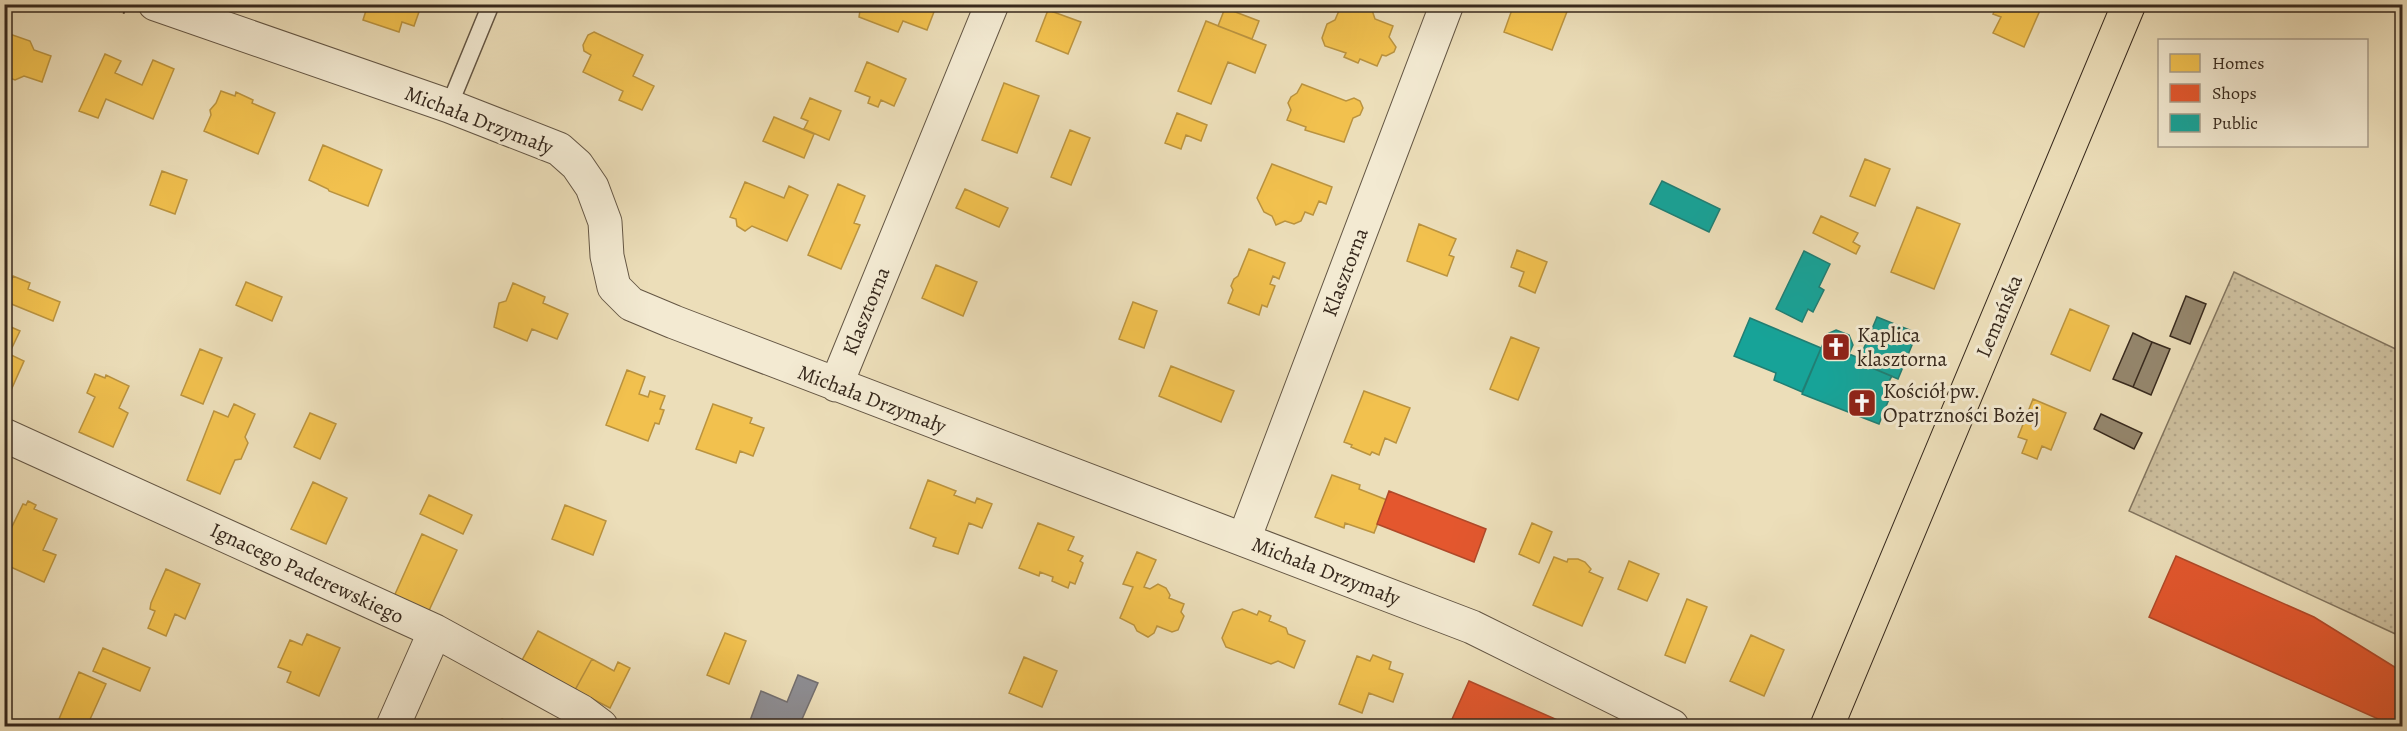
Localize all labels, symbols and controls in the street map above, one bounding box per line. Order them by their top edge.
legend [2158,39,2368,147]
text: Homes [2212,51,2264,75]
street label: Michała Drzymały [401,79,558,161]
text: Shops [2212,81,2257,105]
text: Public [2212,111,2258,135]
street label: Klasztorna [1315,223,1375,320]
street label: Klasztorna [836,262,896,359]
street label: Lemańska [1969,270,2029,362]
place label: Kaplica klasztorna [1857,321,1947,373]
church icon: Kaplica klasztorna [1820,331,1852,363]
street label: Michała Drzymały [794,358,951,440]
place label: Kościół pw. Opatrzności Bożej [1883,377,2040,429]
church icon: Kościół pw. Opatrzności Bożej [1846,387,1878,419]
street label: Ignacego Paderewskiego [206,516,408,630]
street label: Michała Drzymały [1248,530,1405,612]

